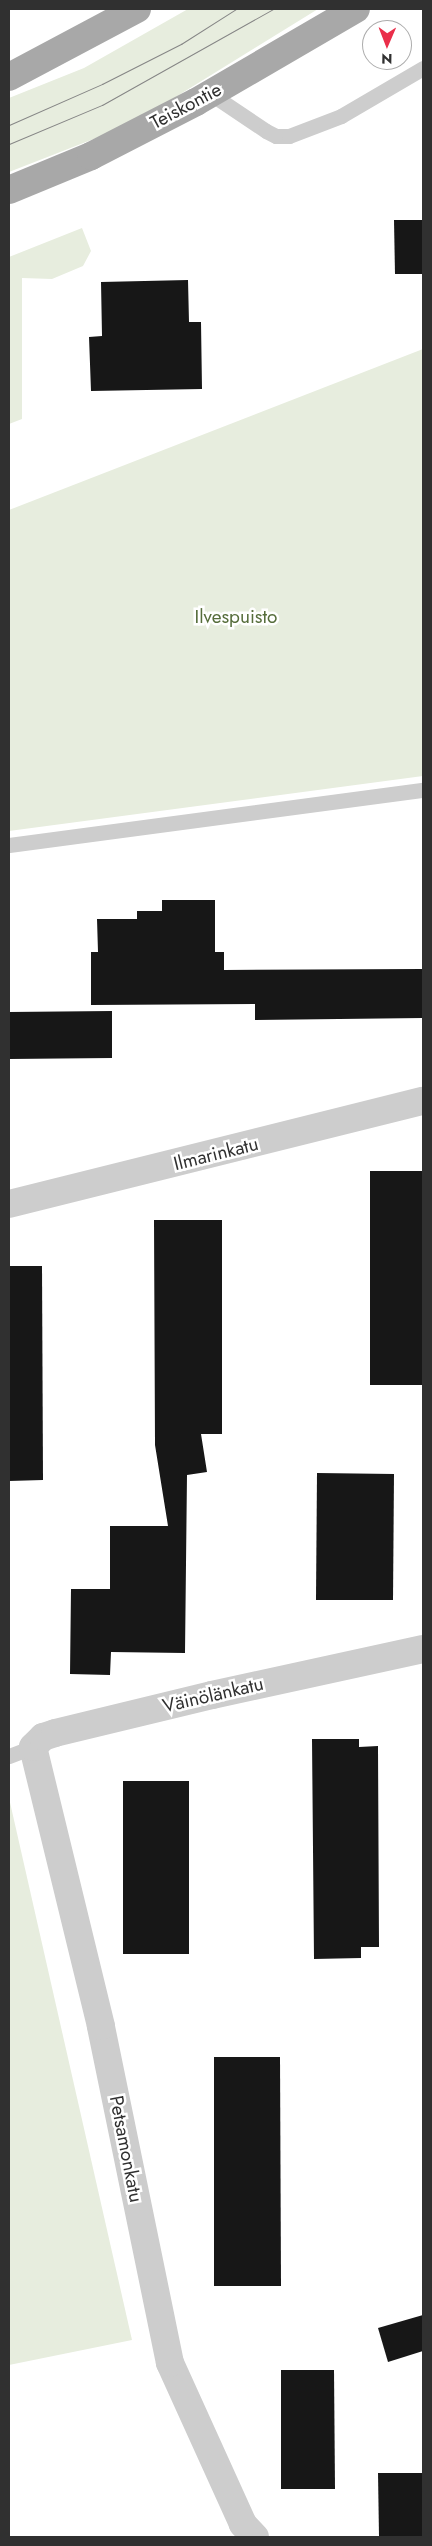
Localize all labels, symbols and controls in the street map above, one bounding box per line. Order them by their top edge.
north arrow [362,20,412,70]
text: N [381,49,392,69]
street label: Teiskontie [147,78,225,134]
park label: Ilvespuisto [195,606,277,628]
street label: Ilmarinkatu [171,1132,261,1176]
street label: Väinölänkatu [160,1672,266,1718]
street label: Petsamonkatu [104,2094,148,2204]

